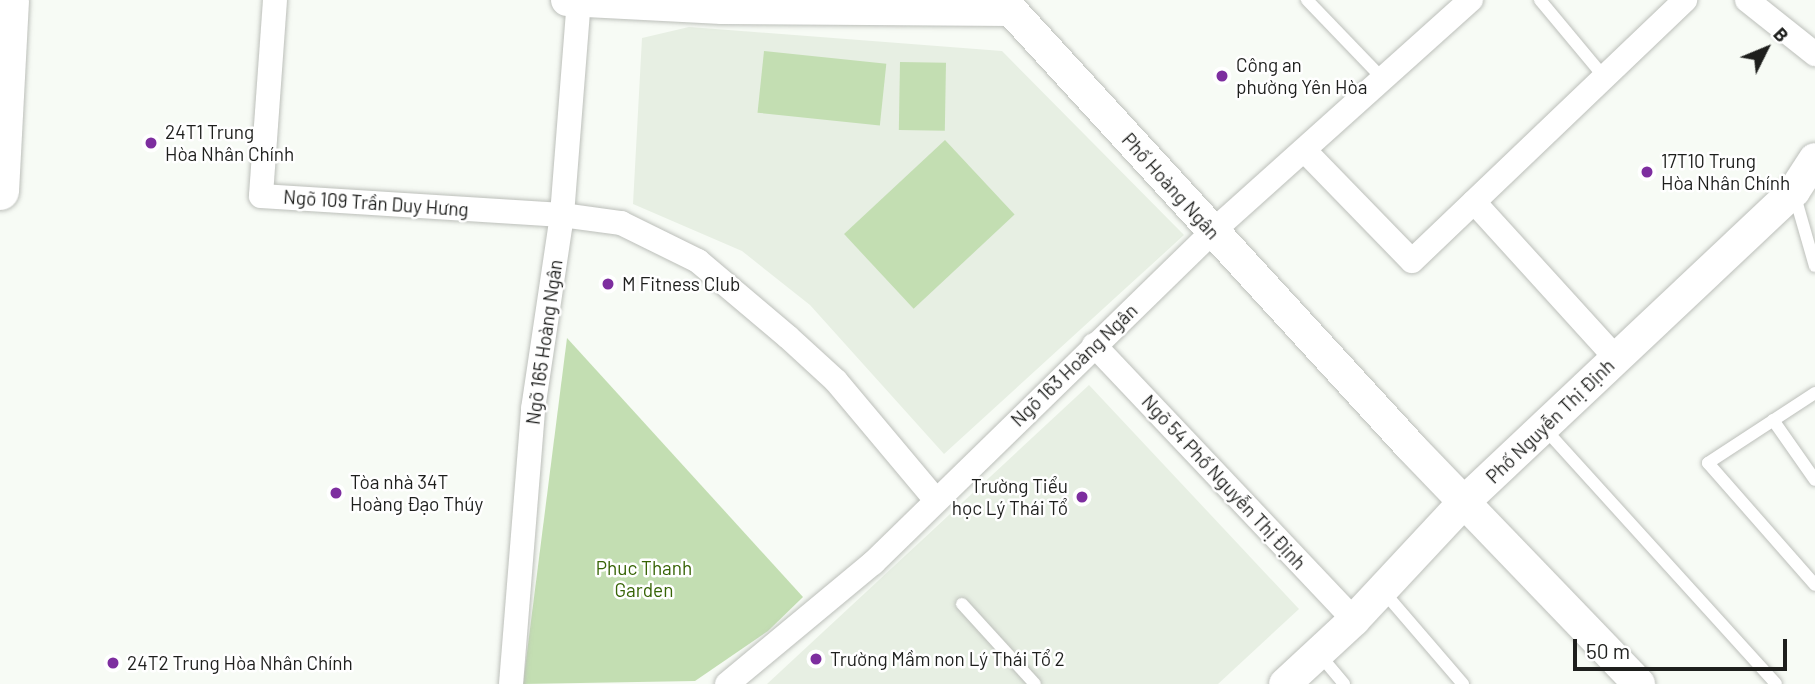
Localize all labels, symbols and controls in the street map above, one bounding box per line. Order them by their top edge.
north arrow [1731,14,1801,84]
text: B [1769,22,1794,46]
place label: Công an phường Yên Hòa [1236,54,1367,98]
marker: Công an phường Yên Hòa [1214,68,1230,84]
place label: 24T1 Trung Hòa Nhân Chính [165,121,294,165]
street label: Phố Hoàng Ngân [1117,128,1225,244]
marker: 24T1 Trung Hòa Nhân Chính [143,135,159,151]
place label: 17T10 Trung Hòa Nhân Chính [1661,150,1790,194]
marker: 17T10 Trung Hòa Nhân Chính [1639,164,1655,180]
street label: Ngõ 109 Trần Duy Hưng [283,185,469,221]
street label: Ngõ 165 Hoàng Ngân [521,258,567,426]
place label: M Fitness Club [622,273,740,295]
marker: M Fitness Club [600,276,616,292]
street label: Ngõ 163 Hoàng Ngân [1006,299,1142,431]
street label: Phố Nguyễn Thị Định [1481,354,1619,488]
street label: Ngõ 54 Phố Nguyễn Thị Định [1137,390,1311,574]
place label: Tòa nhà 34T Hoàng Đạo Thúy [350,471,483,515]
place label: Trường Tiểu học Lý Thái Tổ [952,475,1068,519]
marker: Tòa nhà 34T Hoàng Đạo Thúy [328,485,344,501]
marker: Trường Tiểu học Lý Thái Tổ [1074,489,1090,505]
park label: Phuc Thanh Garden [596,557,692,601]
scale bar [1577,624,1790,668]
text: 50 m [1586,638,1630,663]
place label: Trường Mầm non Lý Thái Tổ 2 [830,648,1065,670]
marker: Trường Mầm non Lý Thái Tổ 2 [808,651,824,667]
place label: 24T2 Trung Hòa Nhân Chính [127,652,353,674]
marker: 24T2 Trung Hòa Nhân Chính [105,655,121,671]

